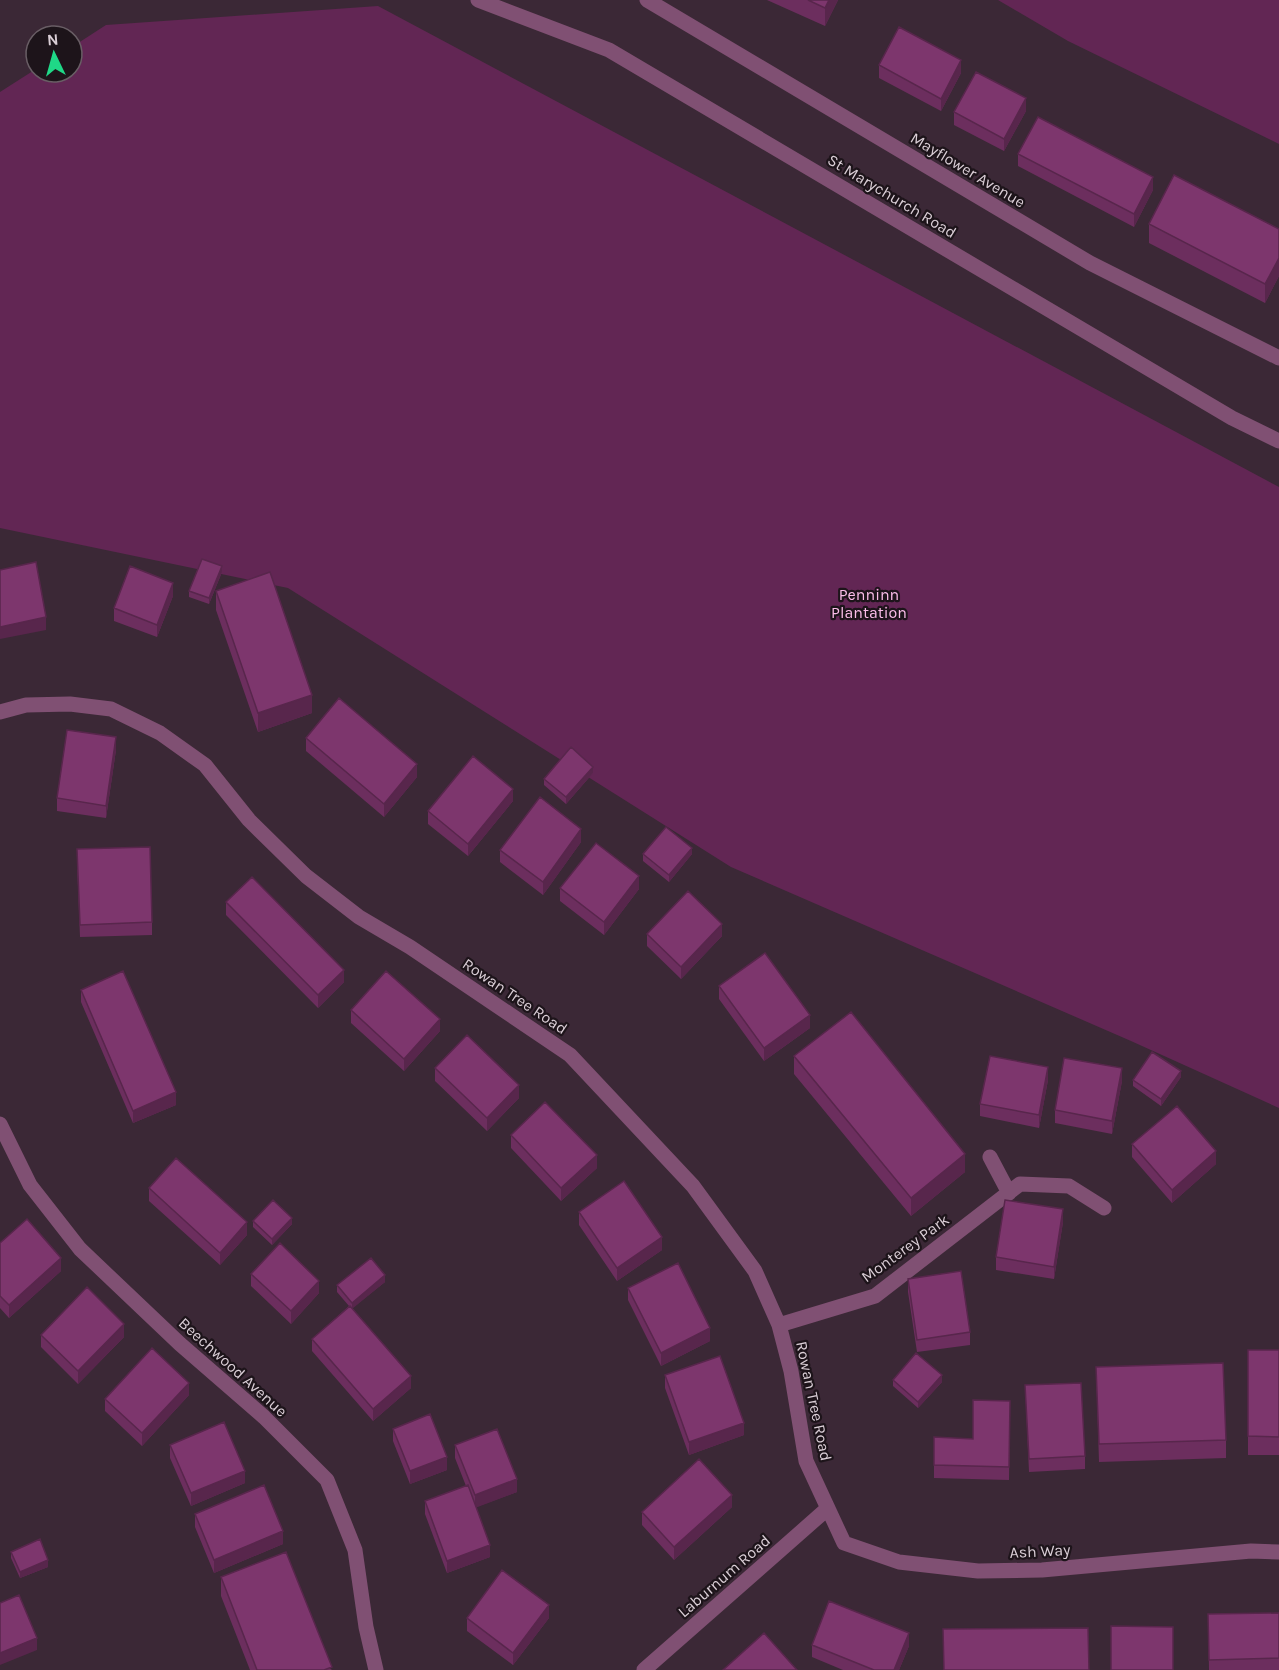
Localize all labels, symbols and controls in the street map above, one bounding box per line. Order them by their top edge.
north arrow [24,24,84,84]
text: N [46,30,59,50]
street label: Mayflower Avenue [907,128,1029,212]
street label: St Marychurch Road [824,150,960,242]
park label: Penninn Plantation [831,585,907,622]
street label: Rowan Tree Road [459,954,571,1038]
street label: Monterey Park [857,1210,953,1286]
street label: Beechwood Avenue [175,1313,291,1421]
street label: Rowan Tree Road [792,1339,836,1463]
street label: Laburnum Road [674,1531,774,1621]
street label: Ash Way [1009,1540,1072,1562]

